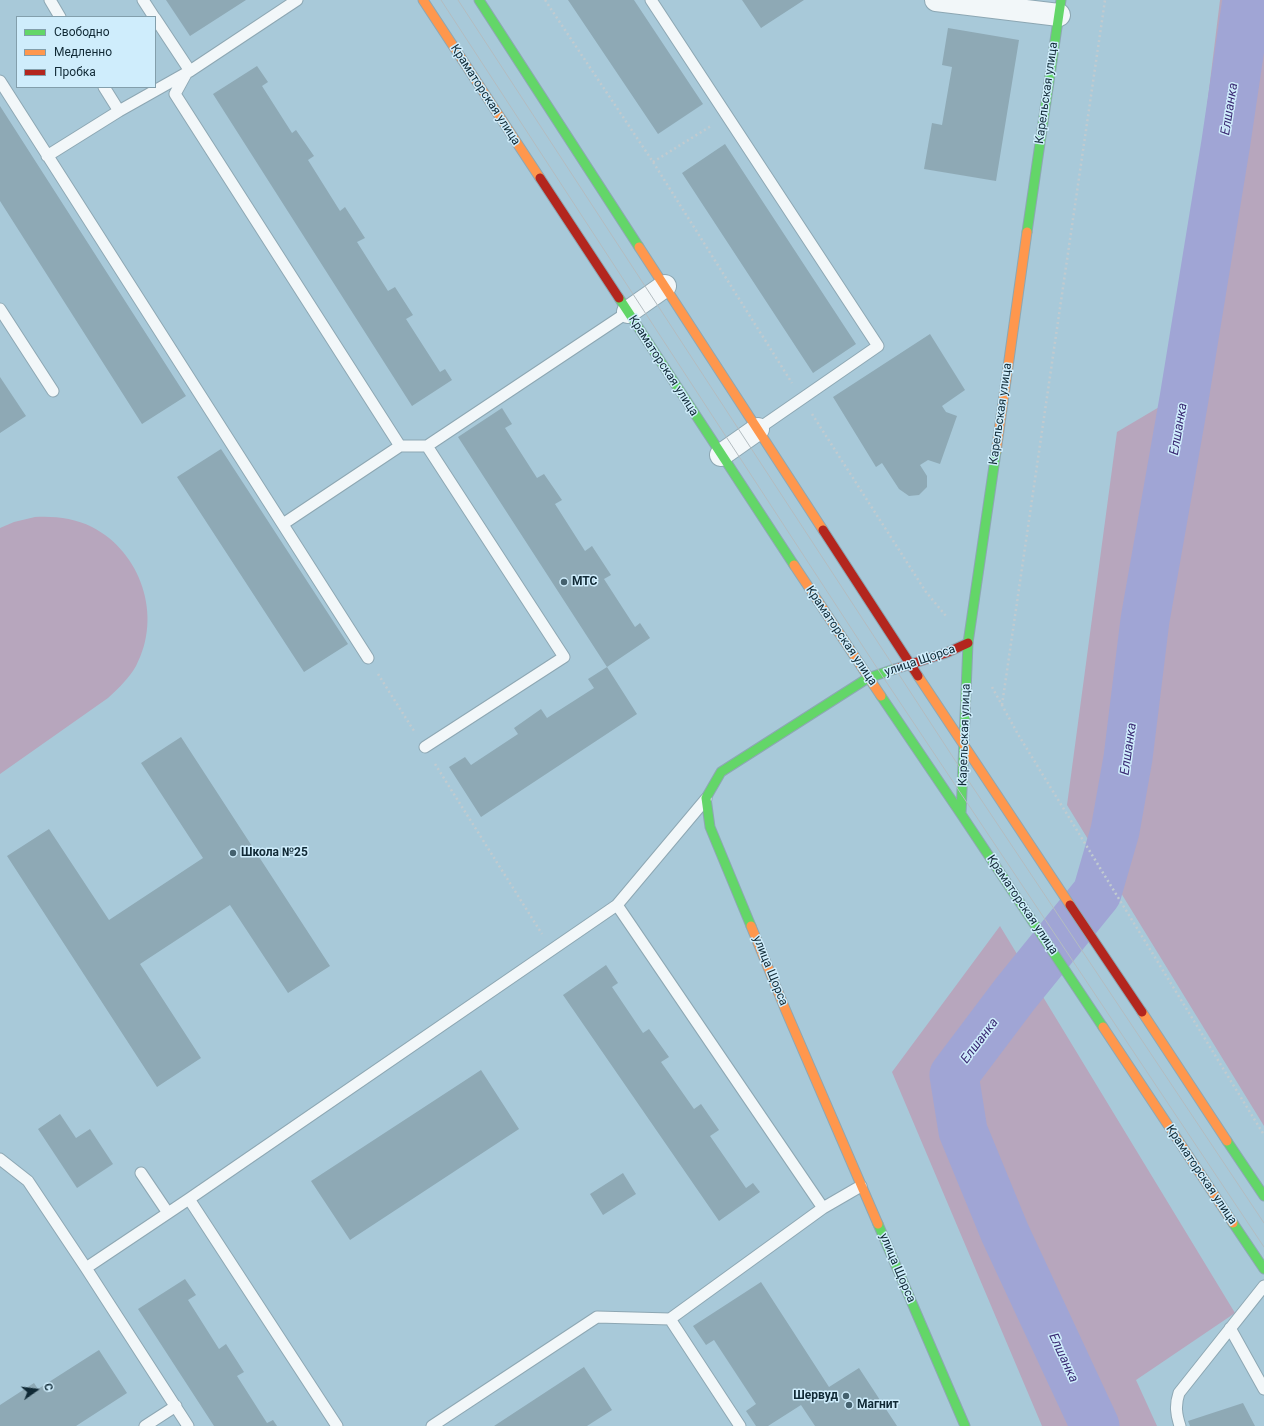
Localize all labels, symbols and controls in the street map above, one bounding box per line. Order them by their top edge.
legend [16,16,156,88]
text: Свободно [54,25,110,39]
street label: Карельская улица [1033,41,1061,145]
street label: Краматорская улица [447,42,523,148]
text: Медленно [54,45,112,59]
text: Пробка [54,65,96,79]
water label: Елшанка [1218,82,1242,136]
street label: Краматорская улица [625,313,701,419]
street label: Карельская улица [987,362,1015,466]
water label: Елшанка [1167,402,1191,456]
place label: МТС [572,575,597,589]
marker: МТС [559,577,569,587]
street label: Краматорская улица [802,583,880,689]
street label: улица Щорса [883,642,957,680]
street label: Карельская улица [956,683,974,787]
water label: Елшанка [1118,722,1140,776]
place label: Школа №25 [241,846,308,860]
marker: Школа №25 [228,848,238,858]
street label: Краматорская улица [983,852,1061,958]
street label: улица Щорса [749,934,791,1008]
water label: Елшанка [958,1015,1002,1067]
street label: Краматорская улица [1162,1122,1240,1228]
street label: улица Щорса [876,1231,918,1305]
water label: Елшанка [1045,1331,1081,1385]
north arrow [16,1370,56,1410]
text: С [41,1382,55,1392]
place label: Шервуд [793,1389,838,1403]
marker: Шервуд [841,1391,851,1401]
place label: Магнит [857,1398,899,1412]
marker: Магнит [844,1400,854,1410]

